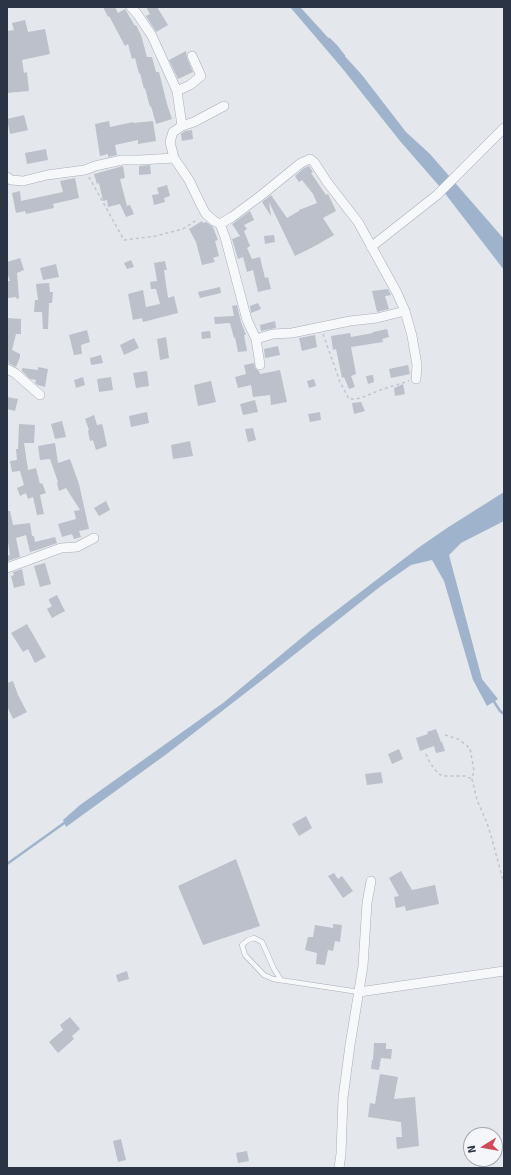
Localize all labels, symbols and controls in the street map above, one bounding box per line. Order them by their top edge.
north arrow [463,1127,503,1167]
text: N [465,1144,479,1154]

